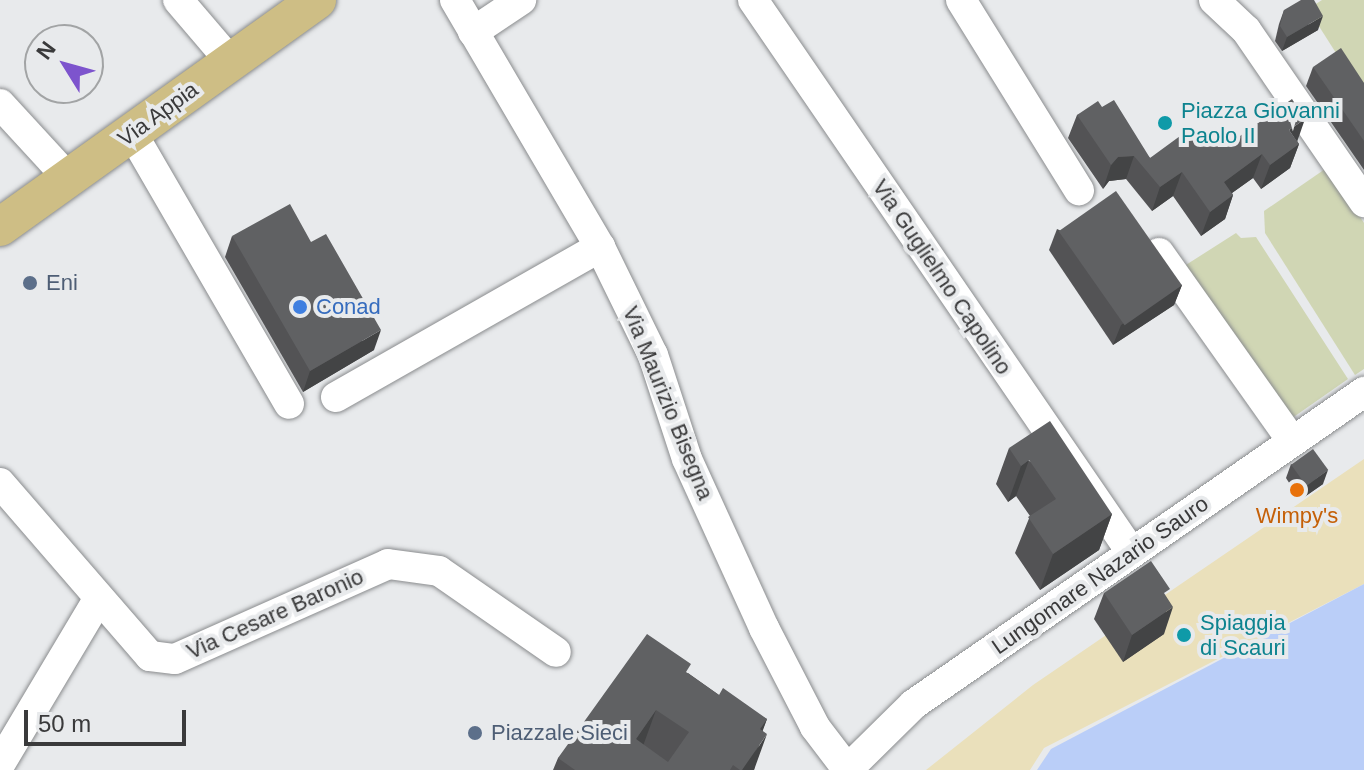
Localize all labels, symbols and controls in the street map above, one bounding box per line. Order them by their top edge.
north arrow [24,24,104,104]
text: N [31,37,61,64]
street label: Via Appia [112,76,204,152]
place label: Piazza Giovanni Paolo II [1181,97,1340,148]
marker: Piazza Giovanni Paolo II [1156,114,1174,132]
street label: Via Guglielmo Capolino [867,174,1017,380]
place label: Eni [46,270,78,296]
marker: Eni [21,274,39,292]
place label: Conad [316,294,381,320]
marker: Conad [291,298,309,316]
street label: Via Maurizio Bisegna [617,302,719,504]
marker: Wimpy's [1288,481,1306,499]
street label: Lungomare Nazario Sauro [987,490,1213,660]
place label: Wimpy's [1256,503,1338,529]
street label: Via Cesare Baronio [183,563,367,665]
place label: Spiaggia di Scauri [1200,609,1286,660]
marker: Spiaggia di Scauri [1175,626,1193,644]
scale bar [28,694,190,744]
text: 50 m [38,710,91,737]
place label: Piazzale Sieci [491,720,628,746]
marker: Piazzale Sieci [466,724,484,742]

